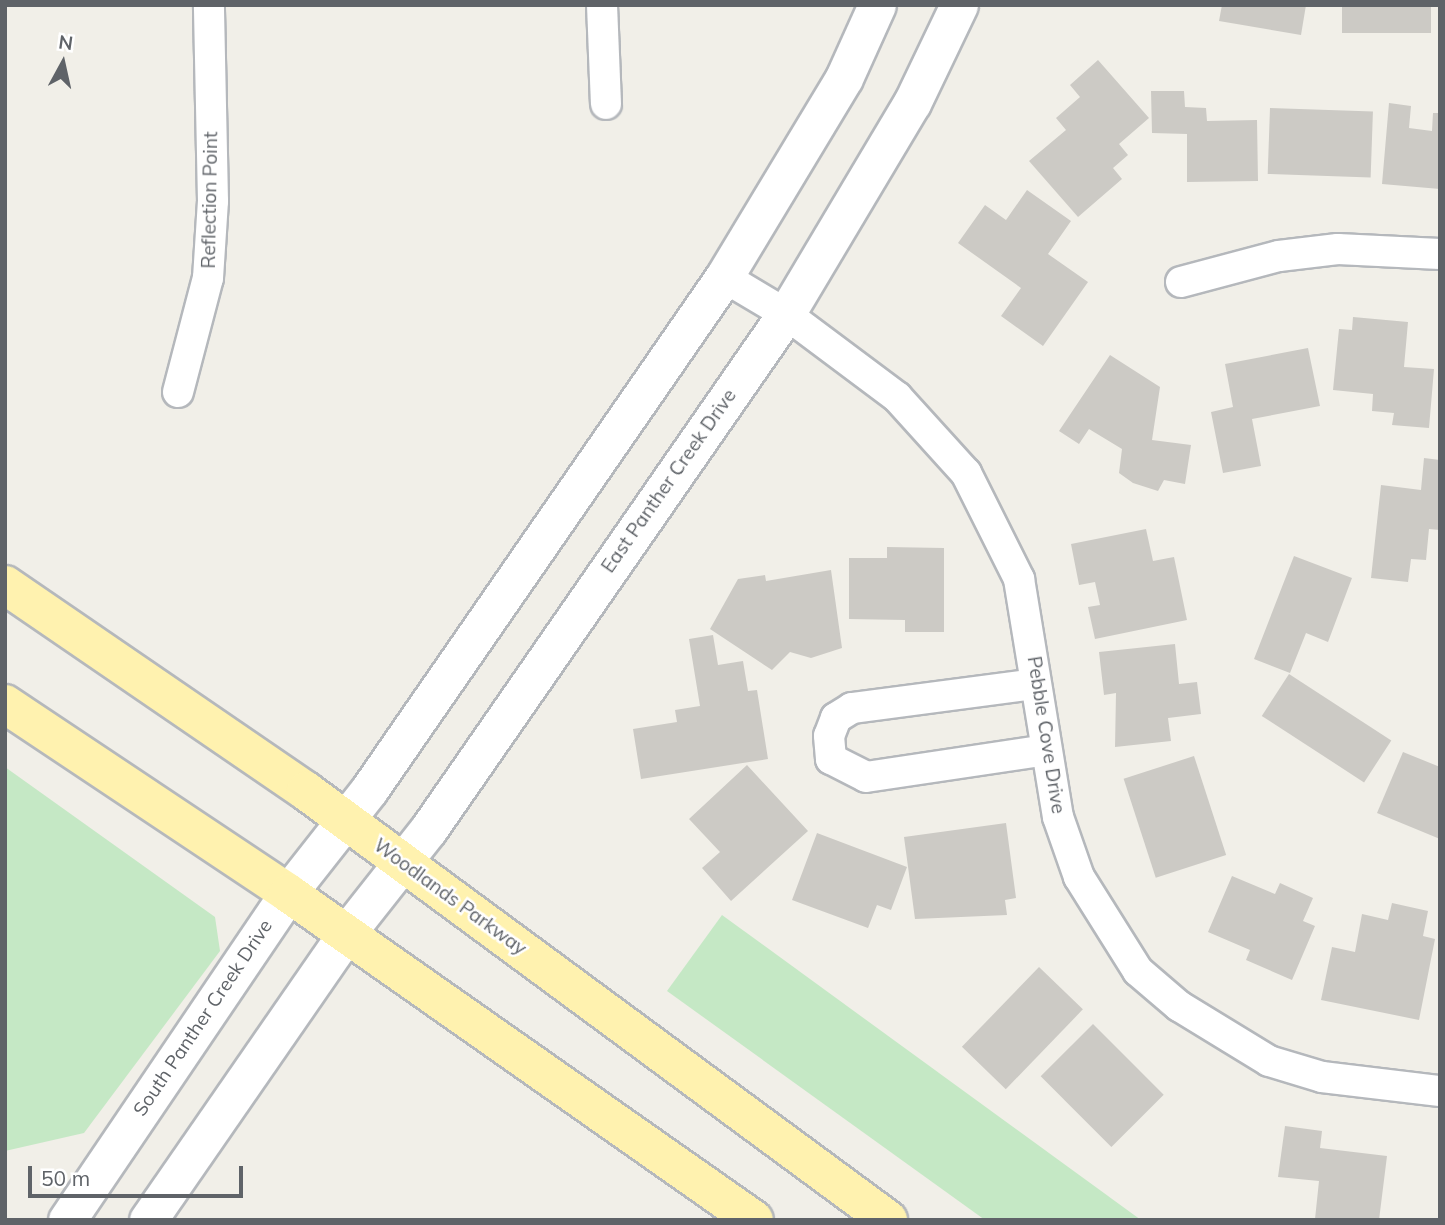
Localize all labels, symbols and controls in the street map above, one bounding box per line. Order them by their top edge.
north arrow [28,28,98,98]
text: N [57,29,75,55]
street label: Reflection Point [197,131,223,269]
street label: East Panther Creek Drive [597,385,741,577]
street label: Pebble Cove Drive [1022,655,1070,815]
street label: Woodlands Parkway [369,834,531,960]
street label: South Panther Creek Drive [129,915,277,1121]
scale bar [32,1152,247,1196]
text: 50 m [41,1165,90,1191]

